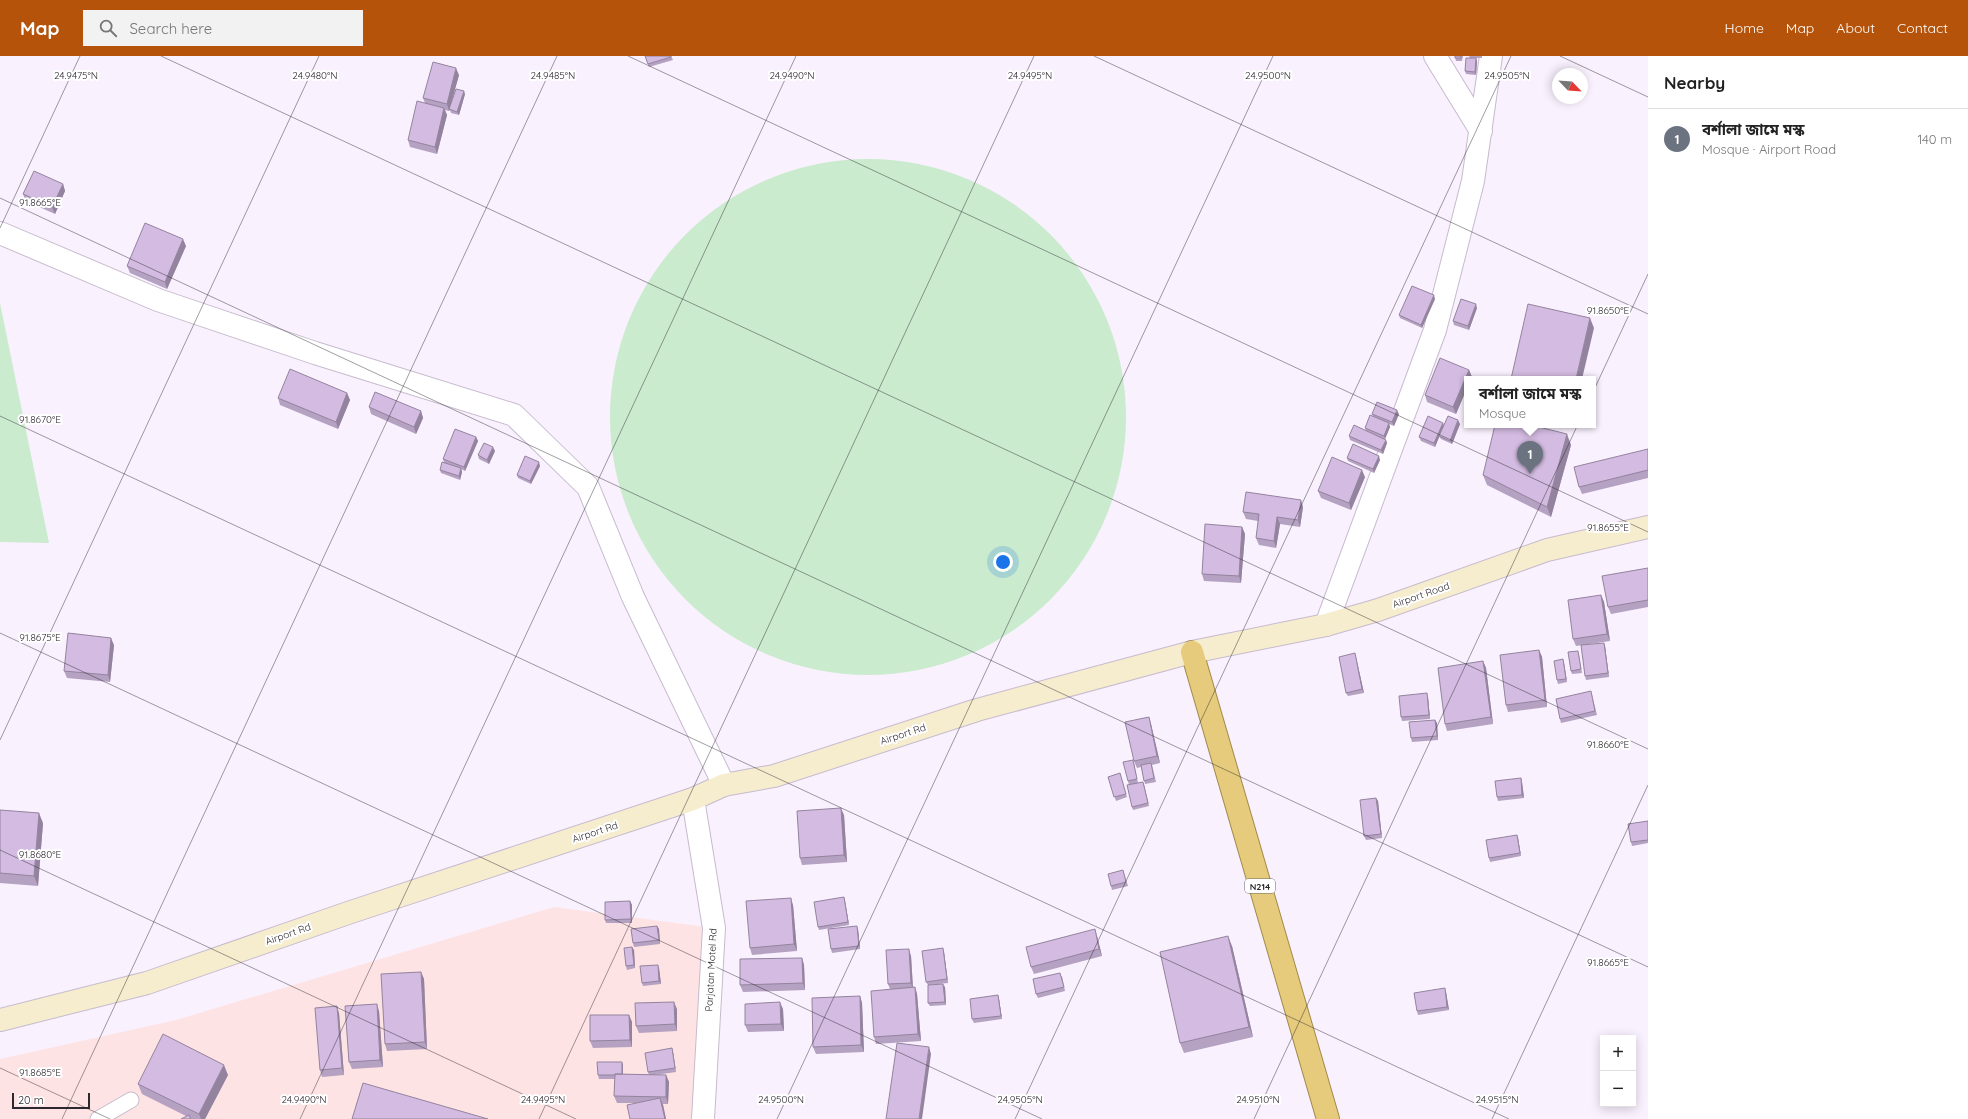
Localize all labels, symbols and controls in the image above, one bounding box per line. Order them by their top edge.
search box [83,10,363,46]
text: Map [20,16,59,40]
icon: search [97,17,119,39]
text: Search here [129,19,212,38]
text: Home [1725,19,1764,37]
text: Map [1786,19,1814,37]
text: About [1836,19,1875,37]
text: Contact [1897,19,1948,37]
north arrow [1552,68,1588,104]
text: 24.9475°N [54,69,98,82]
text: 24.9480°N [292,69,338,82]
text: 24.9485°N [531,69,575,82]
text: 24.9490°N [769,69,815,82]
text: 24.9495°N [1008,69,1052,82]
text: 24.9500°N [1245,69,1291,82]
text: 24.9505°N [1484,69,1530,82]
text: Nearby [1664,72,1725,93]
text: বর্শালা জামে মস্ক [1702,120,1804,139]
text: 1 [1674,131,1680,147]
text: 140 m [1917,131,1952,147]
text: Mosque · Airport Road [1702,141,1836,157]
text: 91.8665°E [19,196,61,209]
text: 91.8650°E [1587,304,1629,317]
popup [1464,376,1596,428]
text: বর্শালা জামে মস্ক [1479,384,1581,403]
text: Mosque [1479,405,1526,421]
text: 91.8670°E [19,413,61,426]
pin: 1 [1517,441,1543,474]
text: 91.8655°E [1587,521,1629,534]
your location [993,552,1013,572]
street label: Airport Road [1391,579,1451,611]
text: 91.8675°E [19,631,61,644]
street label: Airport Rd [879,721,927,747]
text: 91.8660°E [1587,738,1629,751]
street label: Airport Rd [571,819,619,845]
text: 91.8680°E [19,848,61,861]
road number: N214 [1245,879,1275,893]
street label: Airport Rd [264,920,312,948]
street label: Parjatan Motel Rd [702,928,720,1012]
text: 91.8665°E [1587,956,1629,969]
map controls [1600,1035,1636,1107]
button: + [1600,1035,1636,1071]
text: 91.8685°E [19,1066,61,1079]
button: − [1600,1071,1636,1107]
scale bar [12,1091,90,1110]
text: 20 m [18,1093,44,1107]
text: 24.9490°N [281,1093,327,1106]
text: 24.9495°N [521,1093,565,1106]
text: 24.9500°N [758,1093,804,1106]
text: 24.9505°N [997,1093,1043,1106]
text: 24.9510°N [1236,1093,1280,1106]
text: 24.9515°N [1475,1093,1519,1106]

